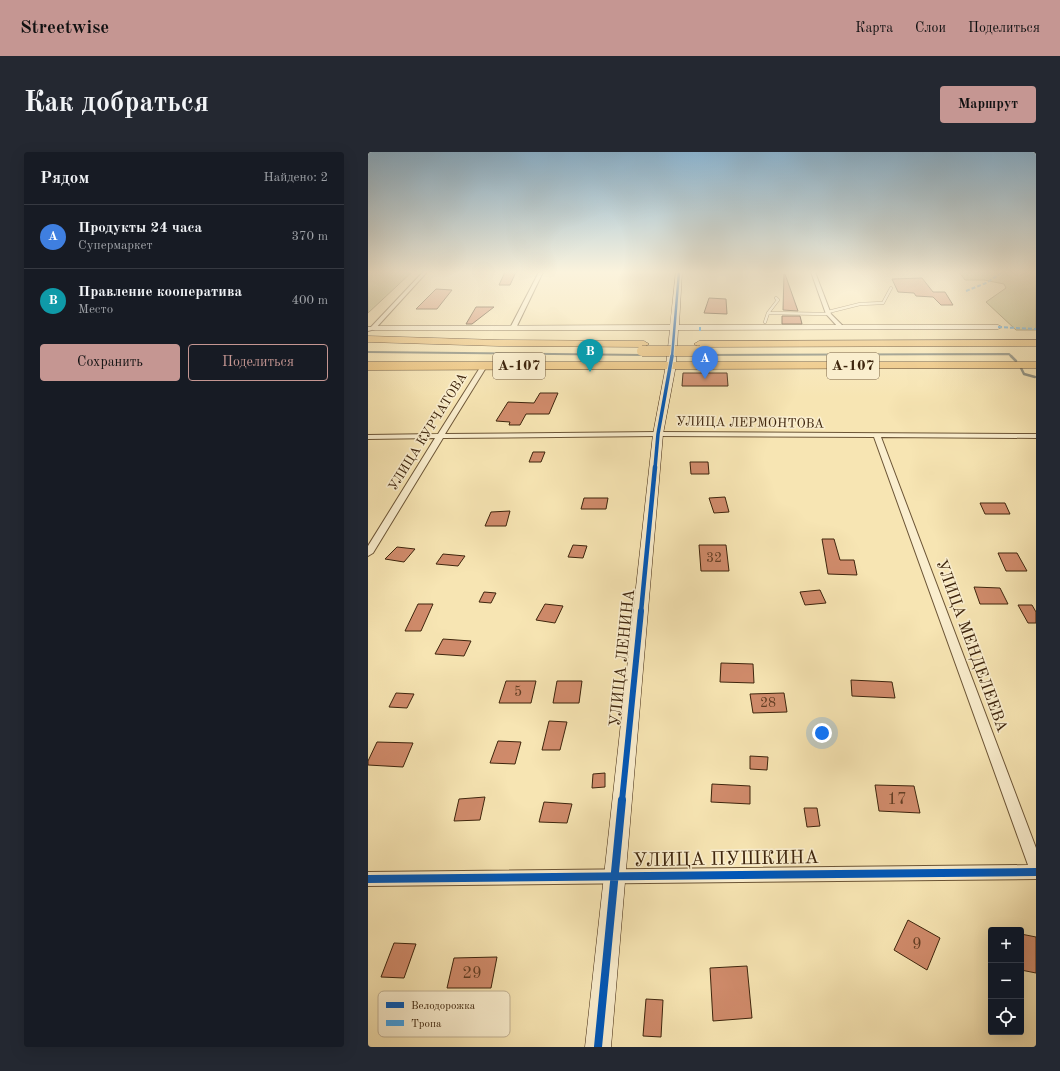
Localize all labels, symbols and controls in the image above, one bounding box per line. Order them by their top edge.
text: Streetwise [20,19,109,38]
text: Карта [855,21,893,35]
text: Слои [915,21,946,35]
text: Поделиться [968,21,1040,35]
button: Маршрут [940,86,1036,123]
text: Как добраться [24,90,209,118]
text: Рядом [40,170,89,187]
text: Найдено: 2 [264,171,328,184]
text: Продукты 24 часа [78,221,202,236]
text: A [48,230,58,243]
text: 370 m [291,230,328,243]
text: Супермаркет [78,239,153,252]
text: Правление кооператива [78,285,242,300]
text: B [48,294,58,307]
text: 400 m [291,294,328,307]
text: Место [78,303,113,316]
pin: B [577,339,603,372]
button: Сохранить [40,344,180,381]
button: Поделиться [188,344,328,381]
pin: A [692,346,718,379]
road number: А-107 [493,353,545,379]
road number: А-107 [827,353,879,379]
street label: УЛИЦА КУРЧАТОВА [386,371,470,493]
street label: УЛИЦА ЛЕРМОНТОВА [676,415,824,431]
house number: 32 [706,551,722,565]
street label: УЛИЦА МЕНДЕЛЕЕВА [932,558,1010,734]
street label: УЛИЦА ЛЕНИНА [608,588,638,728]
house number: 5 [514,685,522,699]
house number: 28 [760,696,776,710]
your location [812,723,832,743]
house number: 17 [887,791,907,808]
street label: УЛИЦА ПУШКИНА [633,849,820,871]
map controls [988,927,1024,1035]
button: + [988,927,1024,963]
house number: 9 [912,936,922,953]
button: − [988,963,1024,999]
house number: 29 [462,965,482,982]
legend [378,991,510,1037]
button: locate [988,999,1024,1035]
text: Велодорожка [411,1001,476,1012]
text: Тропа [411,1019,442,1030]

